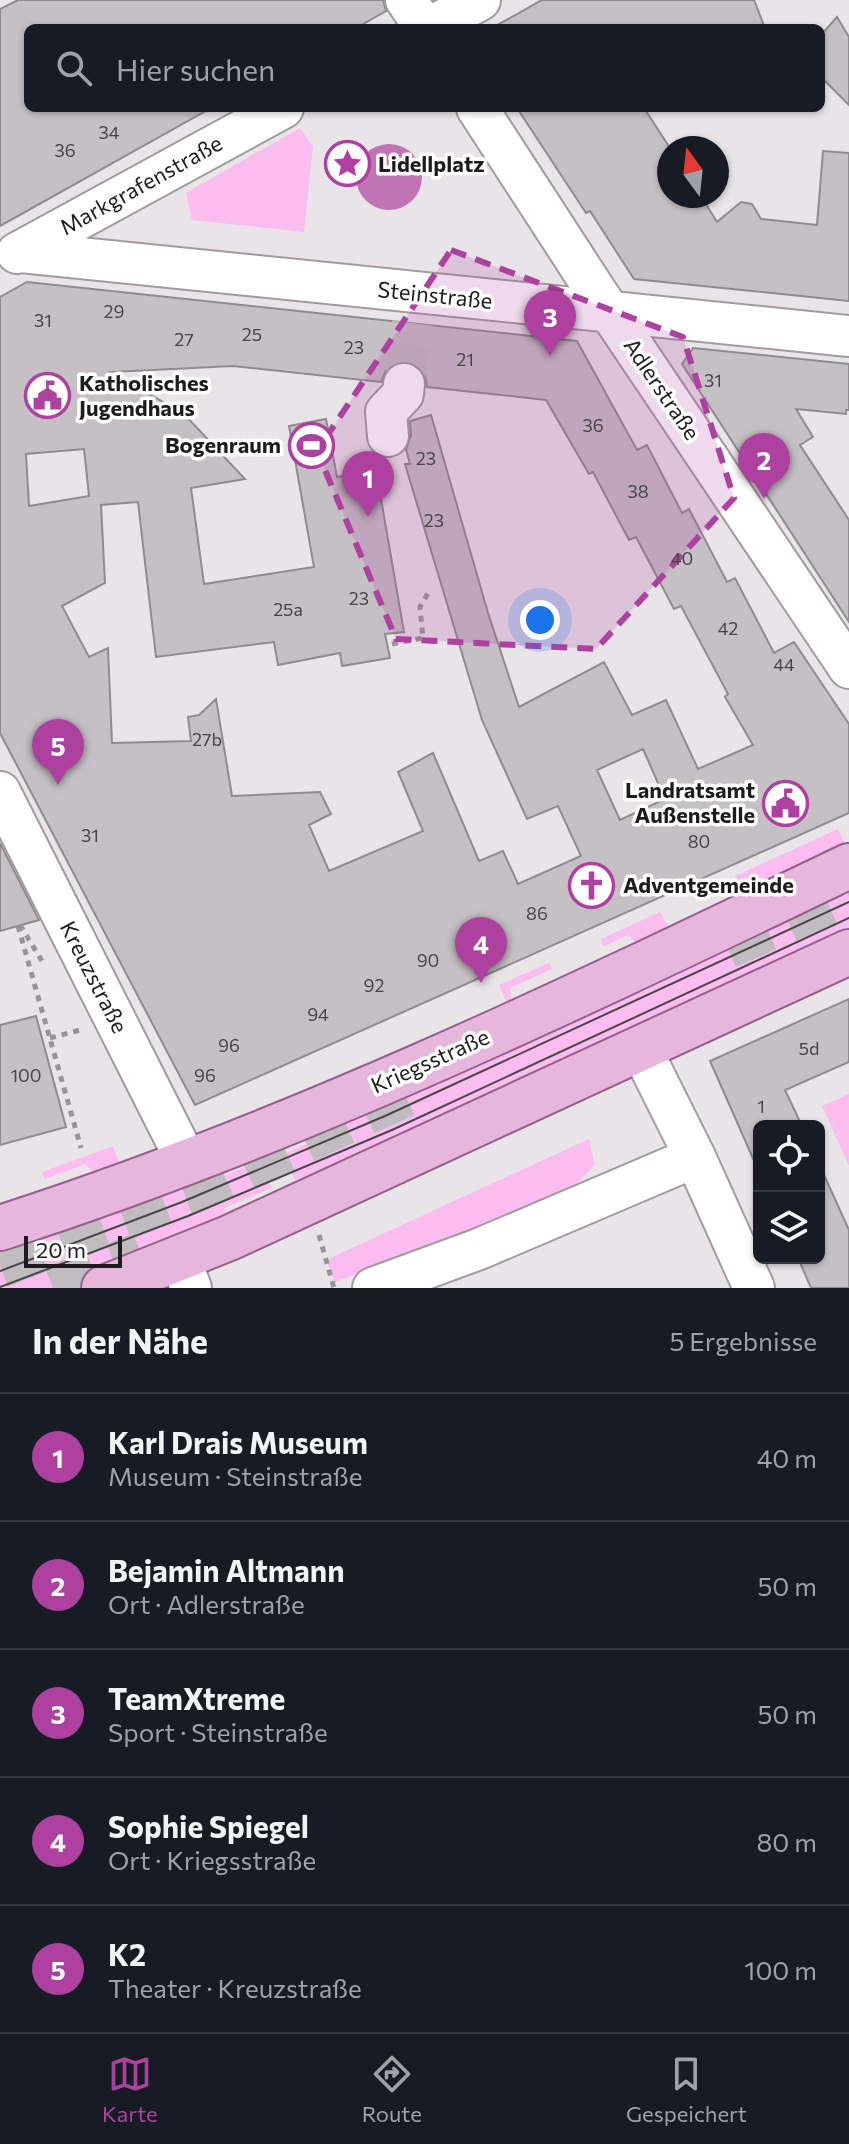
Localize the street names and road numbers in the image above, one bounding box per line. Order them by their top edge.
street label: Markgrafenstraße [55,129,227,240]
street label: Steinstraße [376,275,494,314]
street label: Adlerstraße [619,333,706,445]
street label: Kreuzstraße [55,916,134,1037]
street label: Kriegsstraße [366,1022,493,1099]

